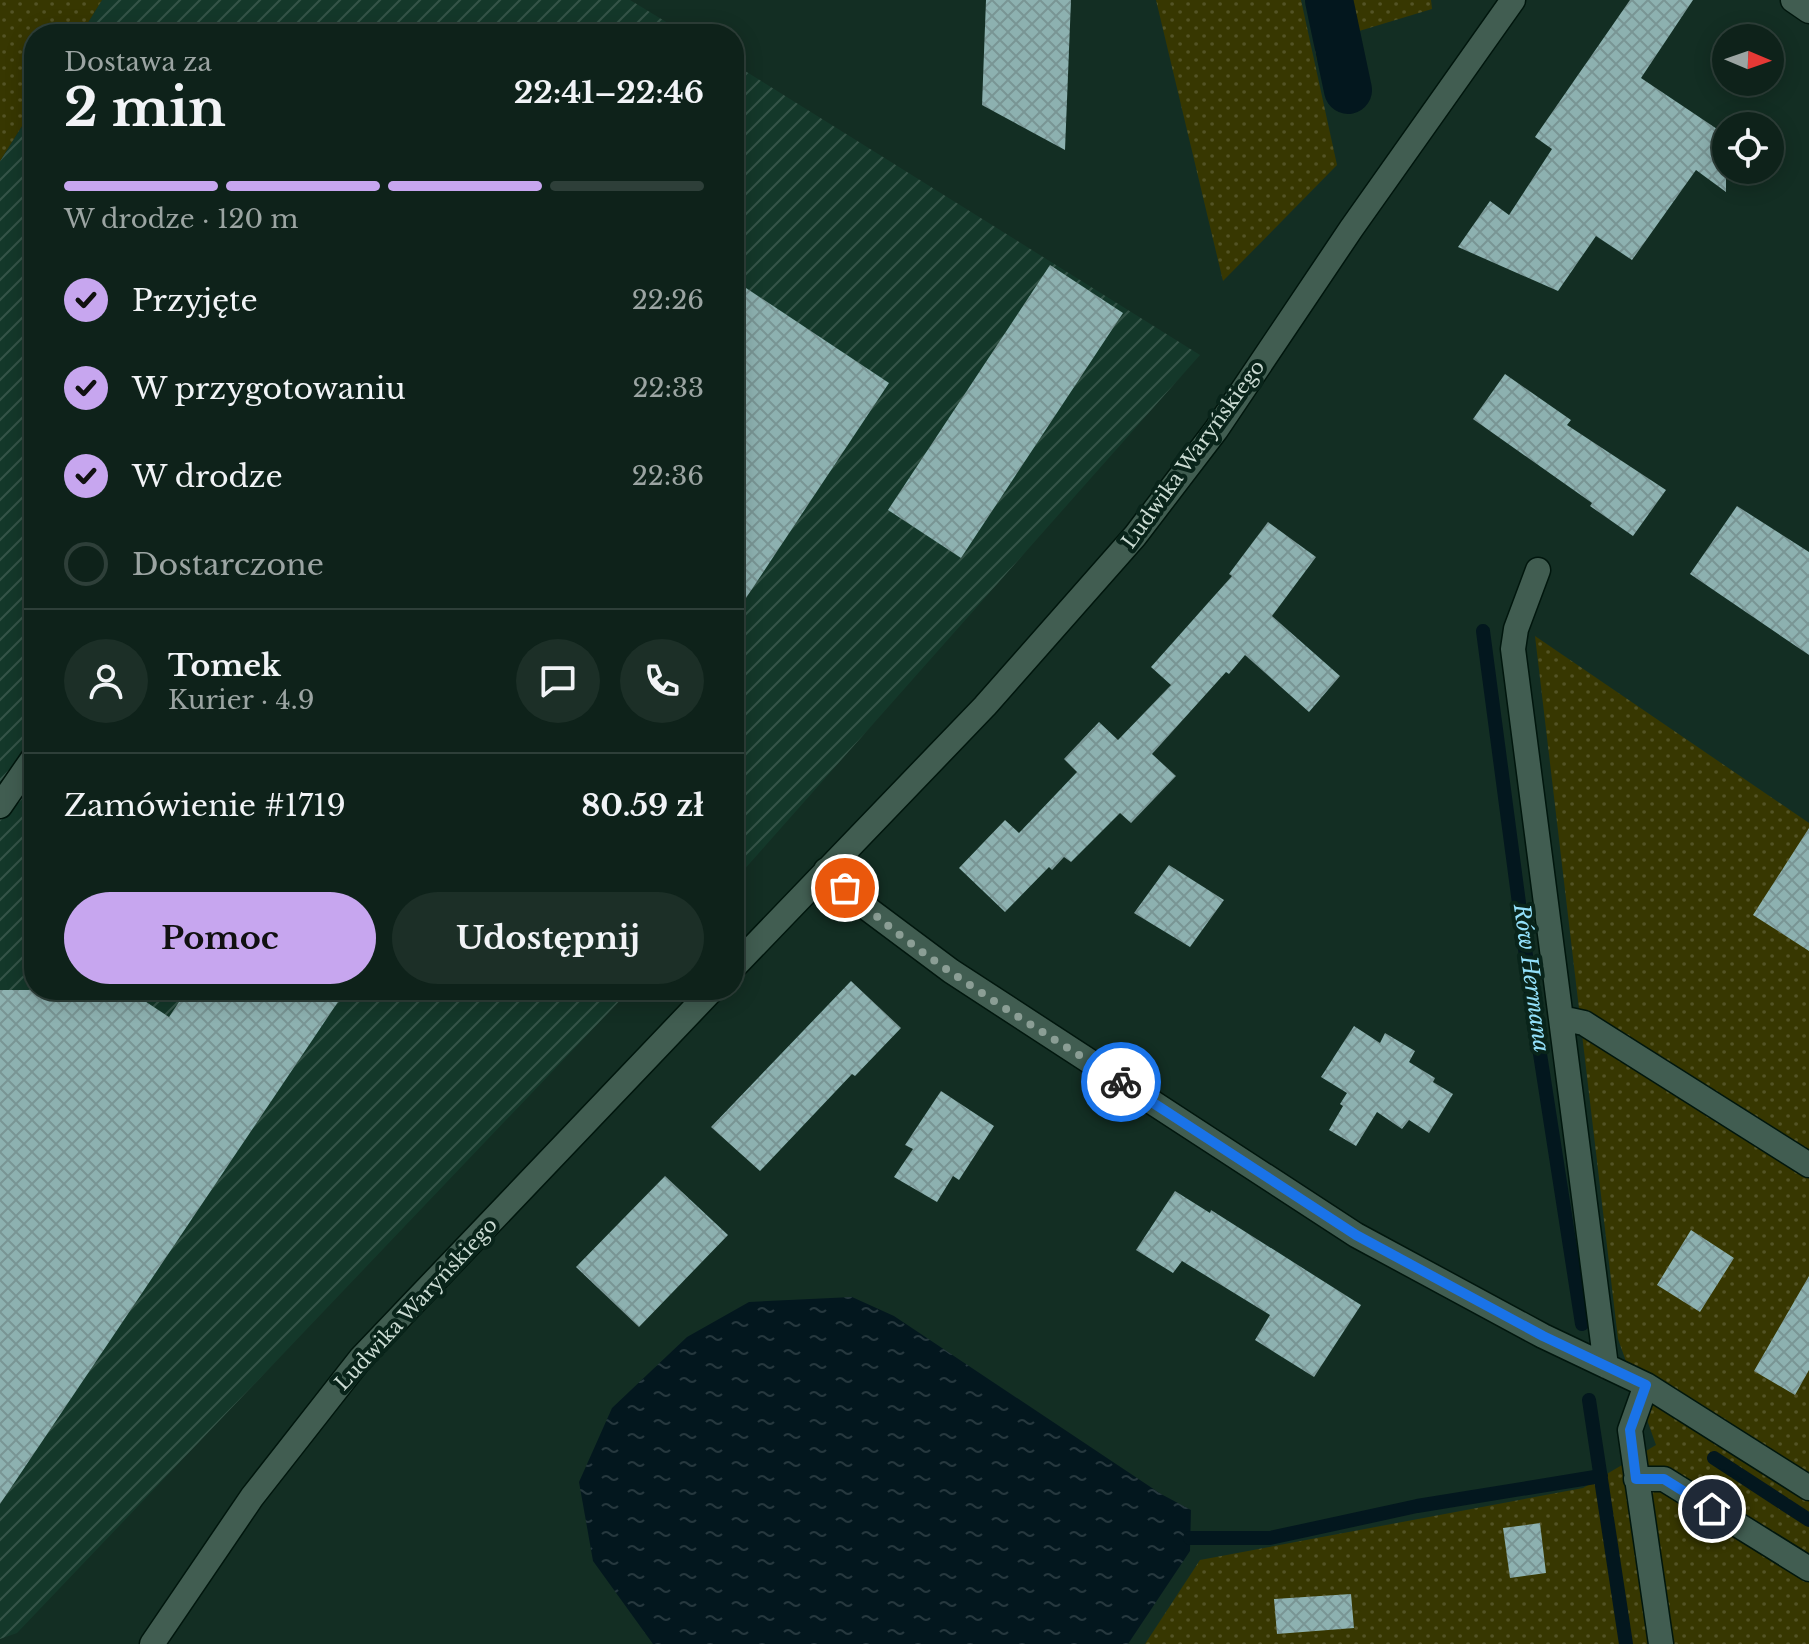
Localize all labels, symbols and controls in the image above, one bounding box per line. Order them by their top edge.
north arrow [1712,24,1784,96]
map controls [1712,24,1784,184]
text: Dostawa za [64,46,212,78]
text: 22:41–22:46 [514,74,704,111]
text: 2 min [64,76,226,140]
button: locate [1712,112,1784,184]
text: W drodze · 120 m [64,203,298,235]
icon: check [64,278,108,322]
text: Przyjęte [132,282,258,319]
text: 22:26 [632,284,704,316]
street label: Ludwika Waryńskiego [1117,355,1269,553]
icon: check [64,366,108,410]
text: W przygotowaniu [132,370,405,407]
text: 22:33 [633,372,704,404]
icon: check [64,454,108,498]
text: W drodze [132,458,283,495]
text: 22:36 [632,460,704,492]
text: Dostarczone [132,546,324,583]
button: person [64,639,148,723]
button: chat [516,639,600,723]
button: phone [620,639,704,723]
text: Tomek [168,647,281,684]
text: Kurier · 4.9 [168,684,314,716]
text: Zamówienie #1719 [64,787,346,824]
text: 80.59 zł [581,787,704,824]
pin [811,854,879,922]
icon: bag [823,866,867,910]
button: Pomoc [64,892,376,984]
button: Udostępnij [392,892,704,984]
water label: Rów Hermana [1508,901,1555,1054]
courier [1081,1042,1161,1122]
icon: bike [1099,1060,1143,1104]
street label: Ludwika Waryńskiego [330,1213,502,1395]
pin [1678,1475,1746,1543]
icon: home [1690,1487,1734,1531]

